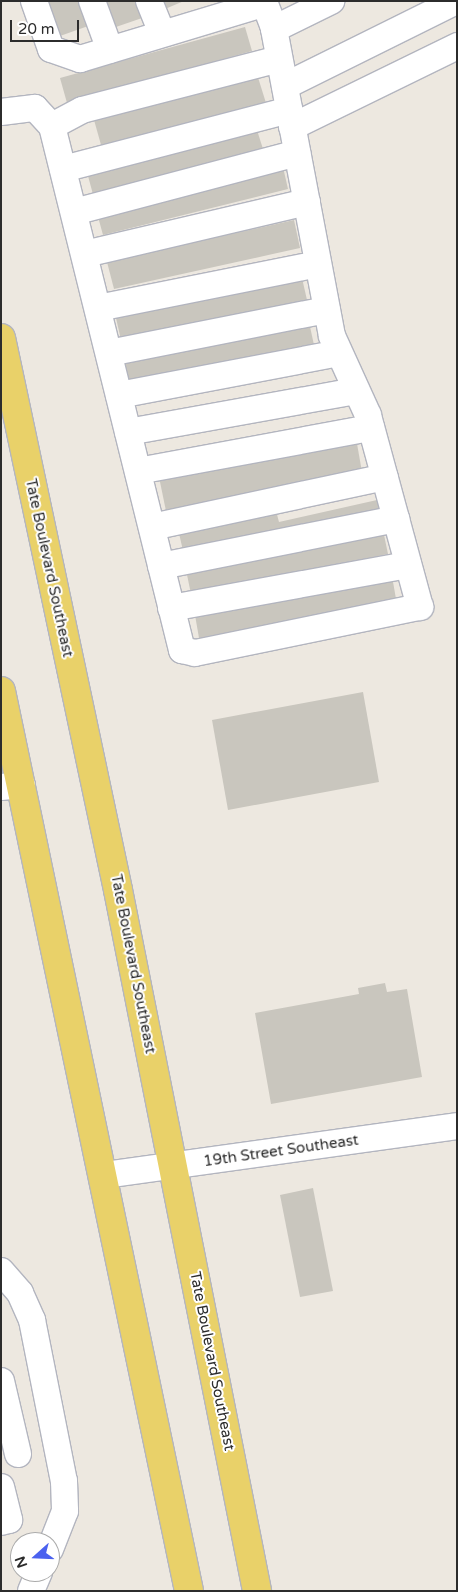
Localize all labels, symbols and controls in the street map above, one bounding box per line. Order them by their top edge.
scale bar [12,10,81,42]
text: 20 m [18,20,55,38]
street label: Tate Boulevard Southeast [21,477,77,659]
street label: Tate Boulevard Southeast [107,873,159,1055]
street label: 19th Street Southeast [202,1131,360,1171]
street label: Tate Boulevard Southeast [186,1270,238,1452]
north arrow [10,1532,60,1582]
text: N [11,1554,31,1570]

